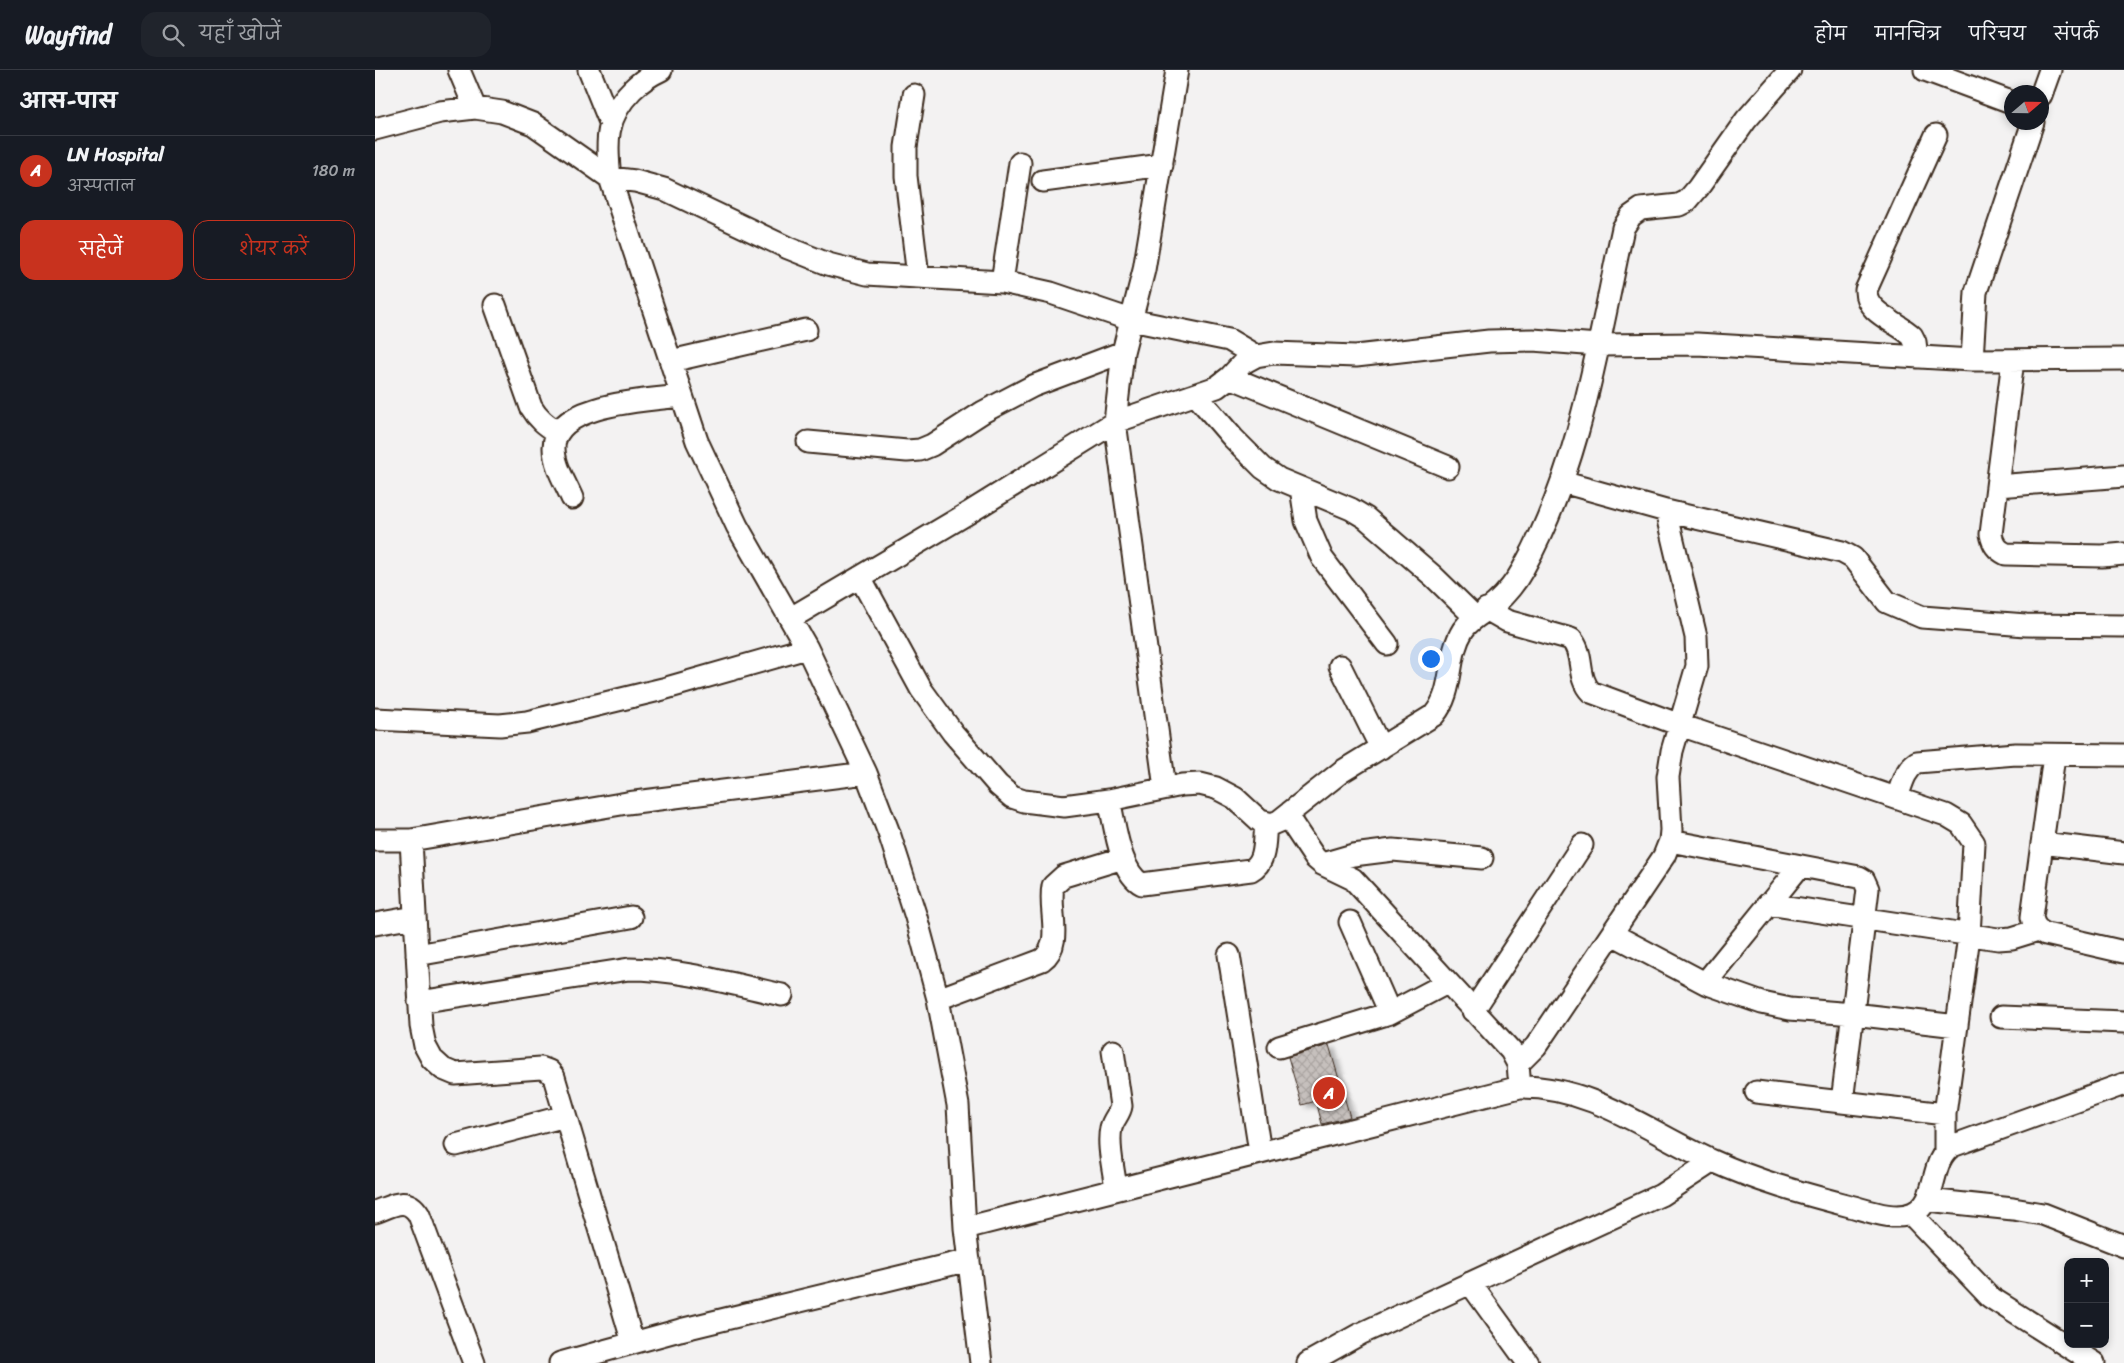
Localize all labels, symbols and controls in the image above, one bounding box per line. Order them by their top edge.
search box [141,12,491,57]
text: Wayfind [25,14,111,56]
text: यहाँ खोजें [199,17,281,50]
text: होम [1815,18,1847,50]
text: मानचित्र [1875,18,1941,50]
text: परिचय [1969,18,2026,50]
text: संपर्क [2054,18,2099,50]
icon: search [159,21,187,49]
text: आस-पास [20,82,117,120]
north arrow [2004,85,2049,130]
text: LN Hospital [67,138,164,171]
text: A [31,156,41,185]
text: 180 m [312,156,355,185]
text: अस्पताल [67,171,135,200]
button: सहेजें [20,220,183,280]
button: शेयर करें [193,220,355,280]
your location [1418,646,1444,672]
pin: A [1313,1074,1345,1112]
map controls [2064,1258,2109,1348]
button: + [2064,1258,2109,1303]
button: − [2064,1303,2109,1348]

